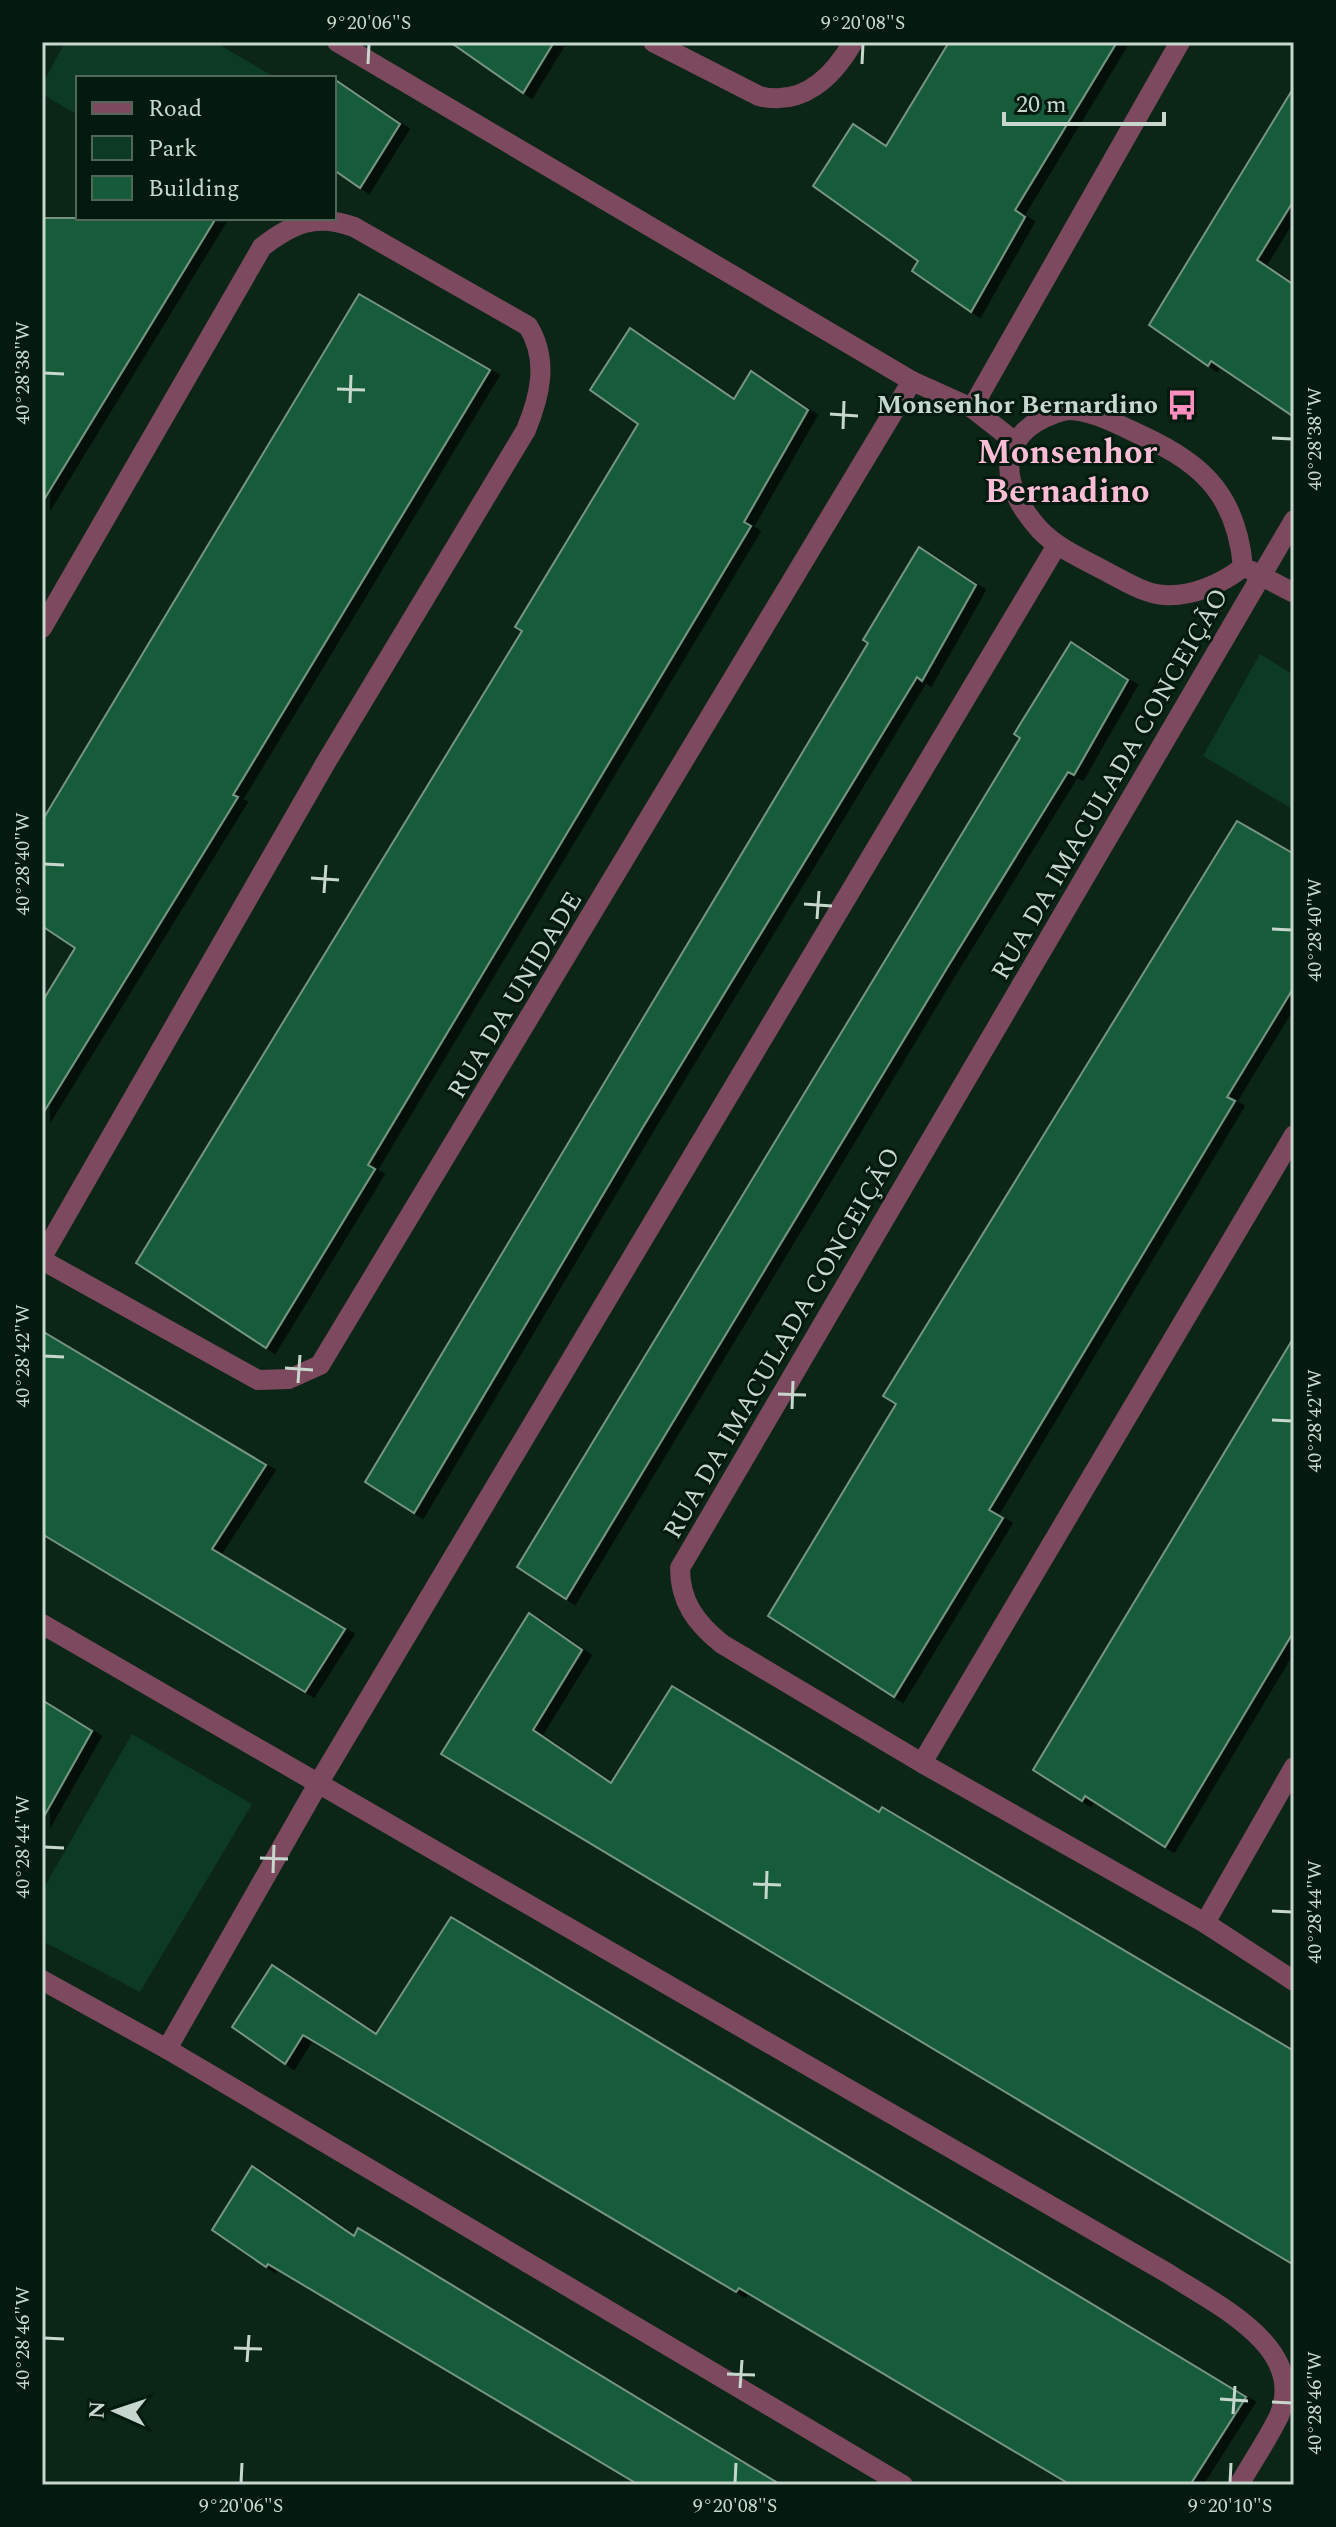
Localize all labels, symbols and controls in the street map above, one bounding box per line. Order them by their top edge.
text: 9°20'06"S [327,8,411,38]
text: 9°20'08"S [821,8,905,38]
legend [76,76,336,220]
scale bar [1004,76,1164,126]
text: 20 m [1016,87,1067,123]
text: Road [148,91,202,127]
text: Park [148,131,198,167]
text: Building [148,171,240,207]
text: 40°28'38"W [8,321,38,425]
place label: Monsenhor Bernardino [876,385,1158,425]
text: 40°28'38"W [1300,387,1330,491]
bus stop icon: Monsenhor Bernardino [1165,388,1199,422]
district label: Monsenhor Bernadino [977,427,1158,518]
street label: RUA DA IMACULADA CONCEIÇÃO [981,581,1239,987]
text: 40°28'40"W [8,812,38,916]
text: 40°28'40"W [1300,878,1330,982]
street label: RUA DA UNIDADE [437,884,593,1106]
street label: RUA DA IMACULADA CONCEIÇÃO [653,1140,911,1546]
text: 40°28'42"W [8,1304,38,1408]
text: 40°28'42"W [1300,1369,1330,1473]
text: 40°28'44"W [8,1795,38,1899]
text: 40°28'44"W [1300,1860,1330,1964]
text: 40°28'46"W [8,2286,38,2390]
text: 40°28'46"W [1300,2351,1330,2455]
north arrow [76,2371,156,2451]
text: N [81,2400,114,2420]
text: 9°20'06"S [199,2491,283,2521]
text: 9°20'08"S [693,2491,777,2521]
text: 9°20'10"S [1188,2491,1272,2521]

